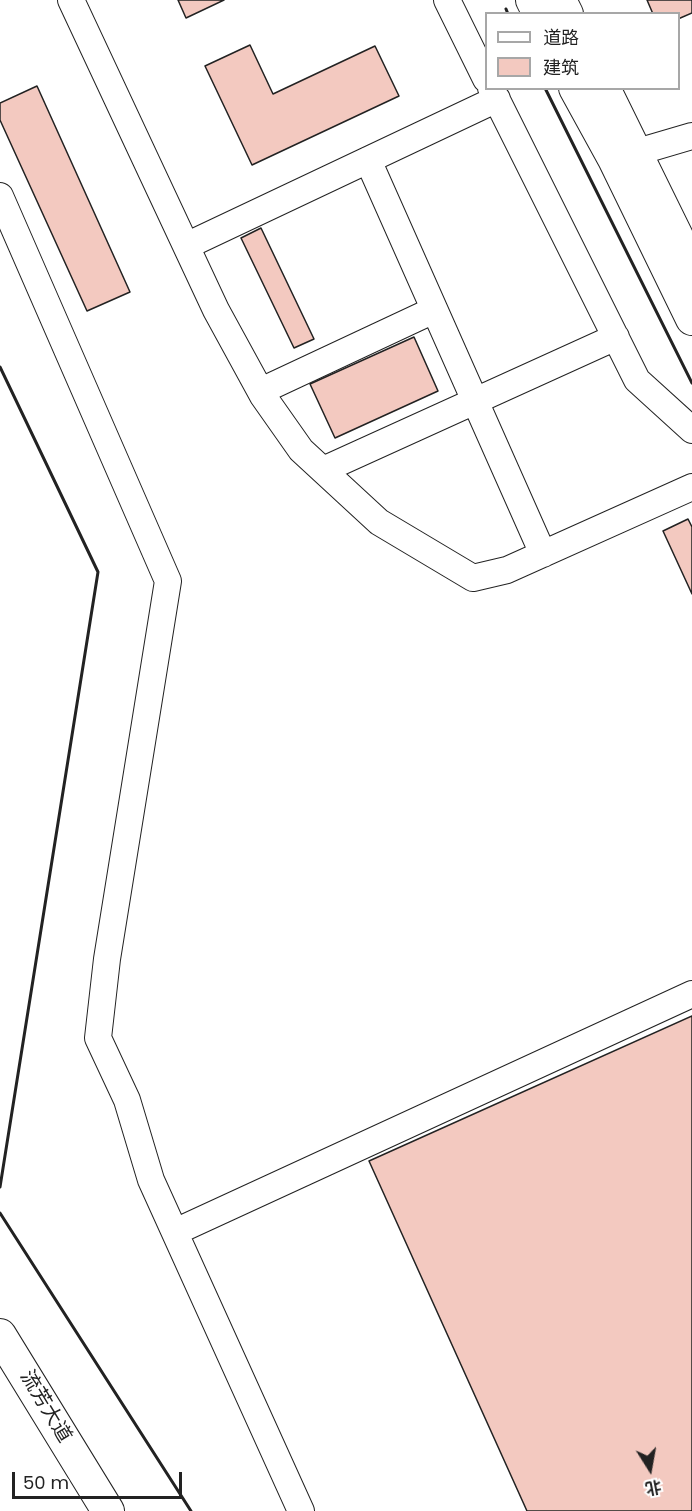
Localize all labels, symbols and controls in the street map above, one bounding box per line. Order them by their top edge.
legend [485,12,680,90]
text: 道路 [543,25,579,50]
text: 建筑 [543,55,579,80]
street label: 流芳大道 [14,1367,76,1447]
north arrow [620,1439,680,1499]
scale bar [15,1460,184,1498]
text: 50 m [23,1470,69,1495]
text: 北 [643,1474,664,1500]

